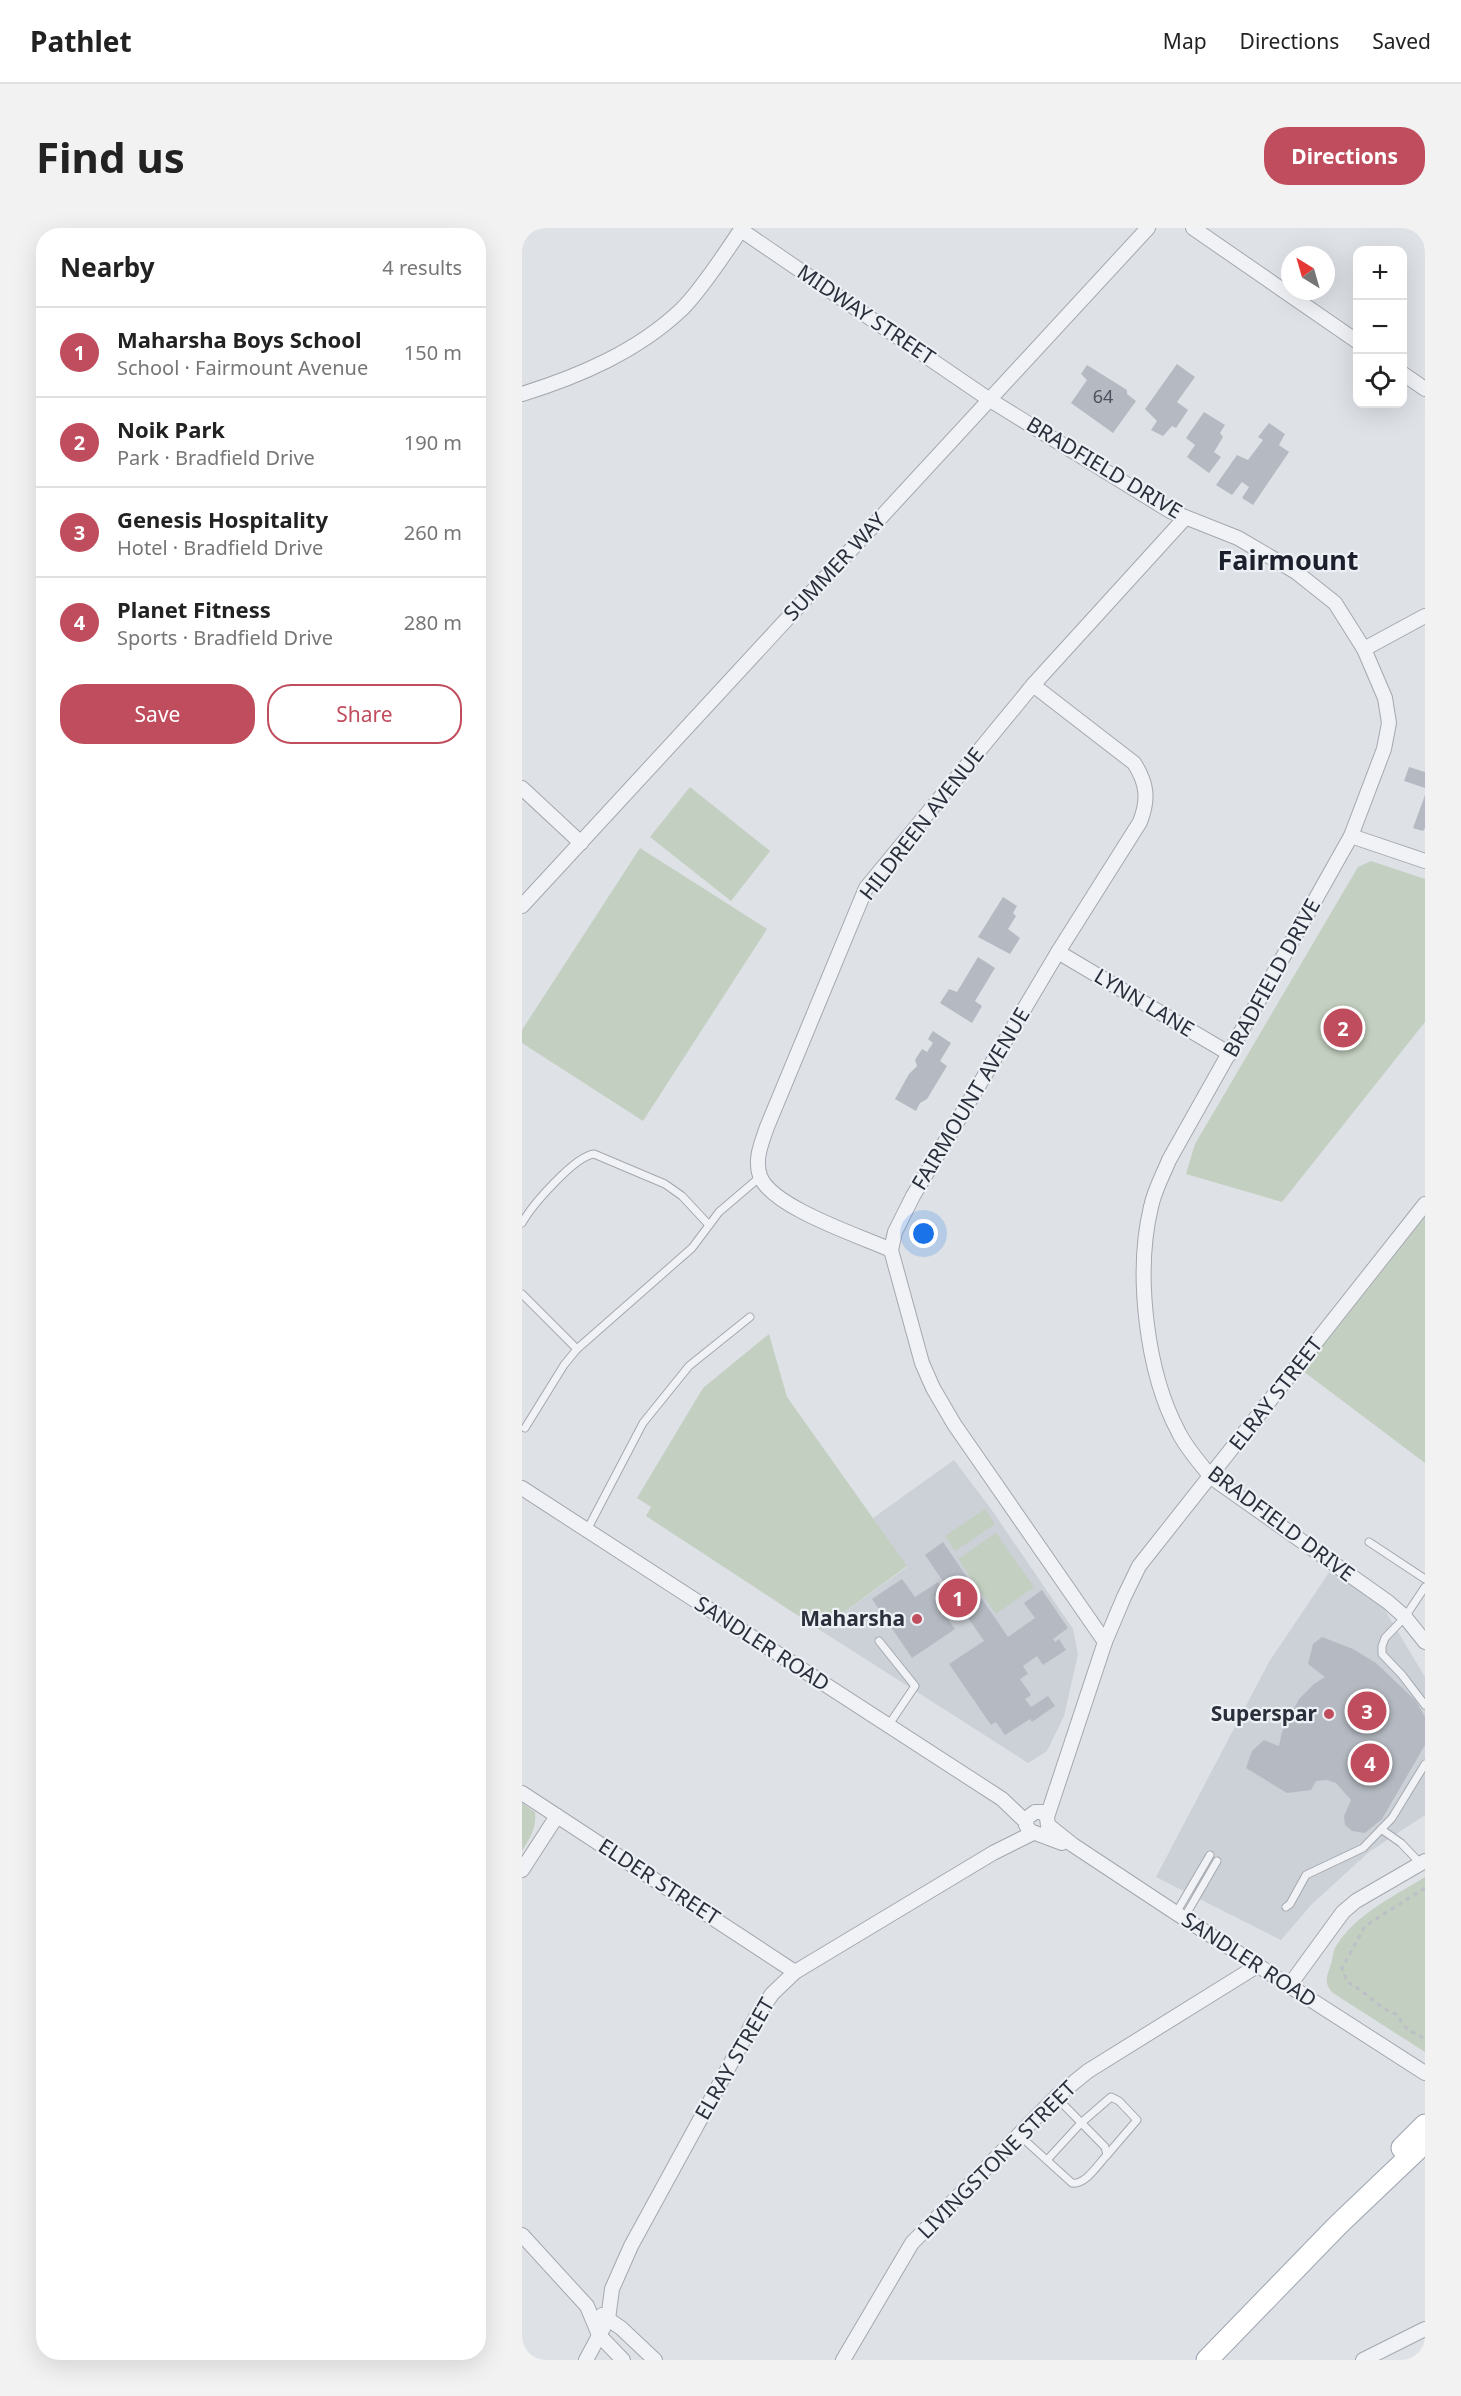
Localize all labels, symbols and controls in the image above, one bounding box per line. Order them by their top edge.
text: Pathlet [30,22,132,60]
text: Map [1163,27,1207,55]
text: Directions [1240,27,1339,55]
text: Saved [1372,27,1431,55]
button: Directions [1264,127,1425,185]
text: Find us [36,128,185,185]
north arrow [1281,246,1335,300]
map controls [1353,246,1407,408]
button: + [1353,246,1407,300]
text: Nearby [60,249,155,285]
text: 4 results [382,254,462,281]
street label: MIDWAY STREET [792,258,941,371]
button: − [1353,300,1407,354]
text: Maharsha Boys School [117,324,362,354]
text: 1 [74,339,85,366]
text: 150 m [404,339,462,366]
text: School · Fairmount Avenue [117,354,368,381]
button: locate [1353,354,1407,408]
house number: 64 [1093,384,1113,408]
street label: BRADFIELD DRIVE [1022,410,1187,525]
text: Noik Park [117,414,225,444]
text: 2 [74,429,85,456]
text: 190 m [404,429,462,456]
text: Park · Bradfield Drive [117,444,315,471]
text: Genesis Hospitality [117,504,328,534]
street label: SUMMER WAY [777,506,892,626]
text: 3 [74,519,85,546]
text: 260 m [404,519,462,546]
text: Hotel · Bradfield Drive [117,534,323,561]
district label: Fairmount [1217,541,1359,578]
text: Planet Fitness [117,594,271,624]
text: 4 [74,609,85,636]
text: 280 m [404,609,462,636]
text: Sports · Bradfield Drive [117,624,333,651]
button: Save [60,684,255,744]
button: Share [267,684,462,744]
street label: HILDREEN AVENUE [853,741,990,906]
street label: BRADFIELD DRIVE [1216,893,1326,1062]
street label: LYNN LANE [1089,961,1200,1043]
street label: FAIRMOUNT AVENUE [905,1002,1036,1195]
pin: 2 [1324,1006,1362,1050]
your location [909,1219,938,1248]
street label: ELRAY STREET [1222,1331,1328,1456]
street label: BRADFIELD DRIVE [1203,1459,1361,1588]
pin: 1 [938,1576,978,1620]
street label: SANDLER ROAD [690,1589,835,1697]
place label: Maharsha [800,1604,905,1632]
marker: Maharsha [910,1612,924,1626]
pin: 3 [1348,1688,1386,1734]
place label: Superspar [1211,1699,1318,1727]
marker: Superspar [1322,1707,1336,1721]
pin: 4 [1350,1740,1390,1786]
street label: ELDER STREET [593,1831,726,1931]
street label: SANDLER ROAD [1177,1905,1322,2013]
street label: ELRAY STREET [688,1992,781,2125]
street label: LIVINGSTONE STREET [911,2074,1082,2244]

